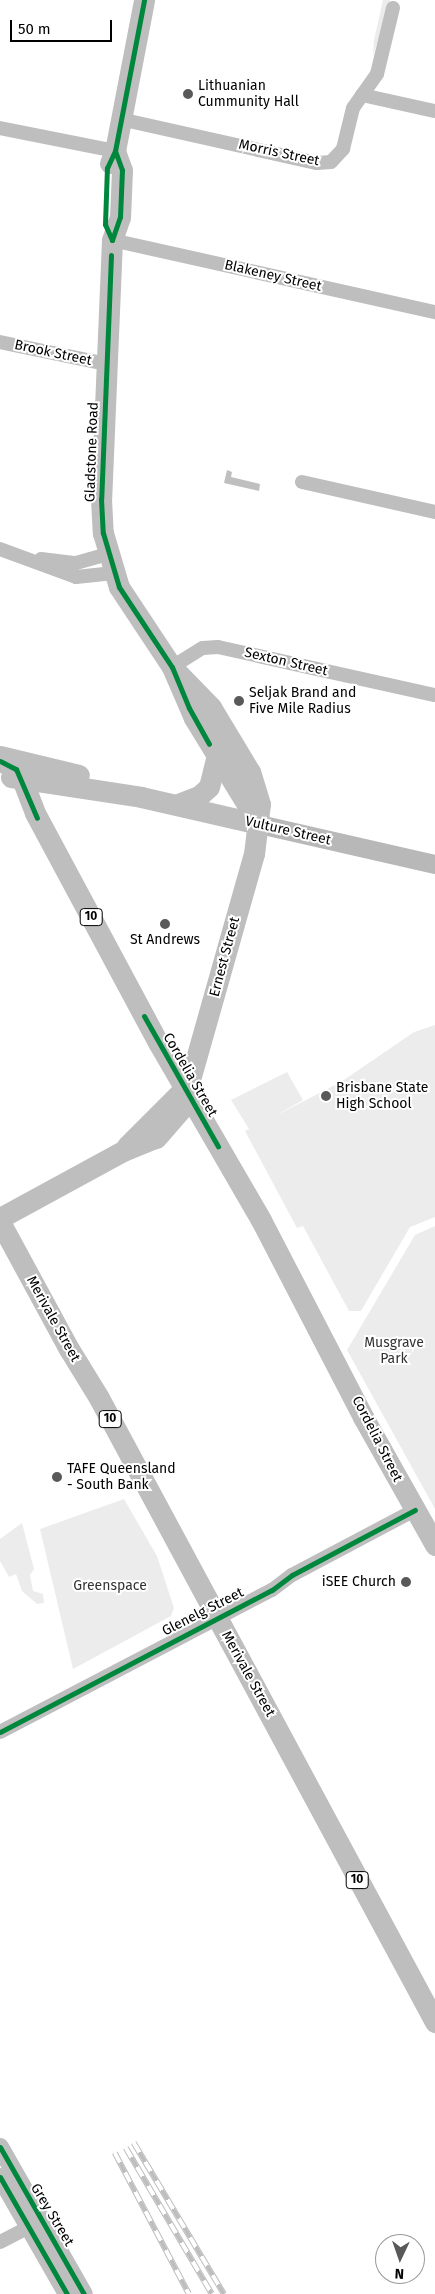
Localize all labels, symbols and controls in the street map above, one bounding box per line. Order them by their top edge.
scale bar [12,10,115,42]
text: 50 m [18,20,51,38]
place label: Lithuanian Cummunity Hall [198,78,299,110]
marker: Lithuanian Cummunity Hall [182,88,194,100]
street label: Morris Street [237,136,321,170]
street label: Blakeney Street [223,257,323,295]
street label: Brook Street [13,337,93,369]
street label: Gladstone Road [82,402,102,502]
street label: Sexton Street [243,644,329,680]
place label: Seljak Brand and Five Mile Radius [249,685,356,718]
marker: Seljak Brand and Five Mile Radius [233,695,245,707]
street label: Vulture Street [244,813,332,849]
road number: 10 [78,908,104,926]
street label: Ernest Street [206,915,244,999]
marker: St Andrews [159,918,171,930]
place label: St Andrews [130,932,200,948]
street label: Cordelia Street [159,1030,221,1120]
place label: Brisbane State High School [336,1080,428,1112]
marker: Brisbane State High School [320,1090,332,1102]
street label: Merivale Street [23,1273,83,1365]
park label: Musgrave Park [364,1335,424,1368]
street label: Cordelia Street [348,1393,406,1485]
road number: 10 [98,1410,122,1428]
place label: TAFE Queensland - South Bank [67,1461,176,1494]
marker: TAFE Queensland - South Bank [51,1471,63,1483]
place label: iSEE Church [322,1574,396,1590]
marker: iSEE Church [400,1576,412,1588]
park label: Greenspace [73,1578,147,1594]
street label: Glenelg Street [159,1584,247,1640]
street label: Merivale Street [218,1628,278,1720]
road number: 10 [344,1870,370,1890]
street label: Grey Street [27,2181,77,2249]
north arrow [375,2234,425,2284]
text: N [394,2265,404,2282]

